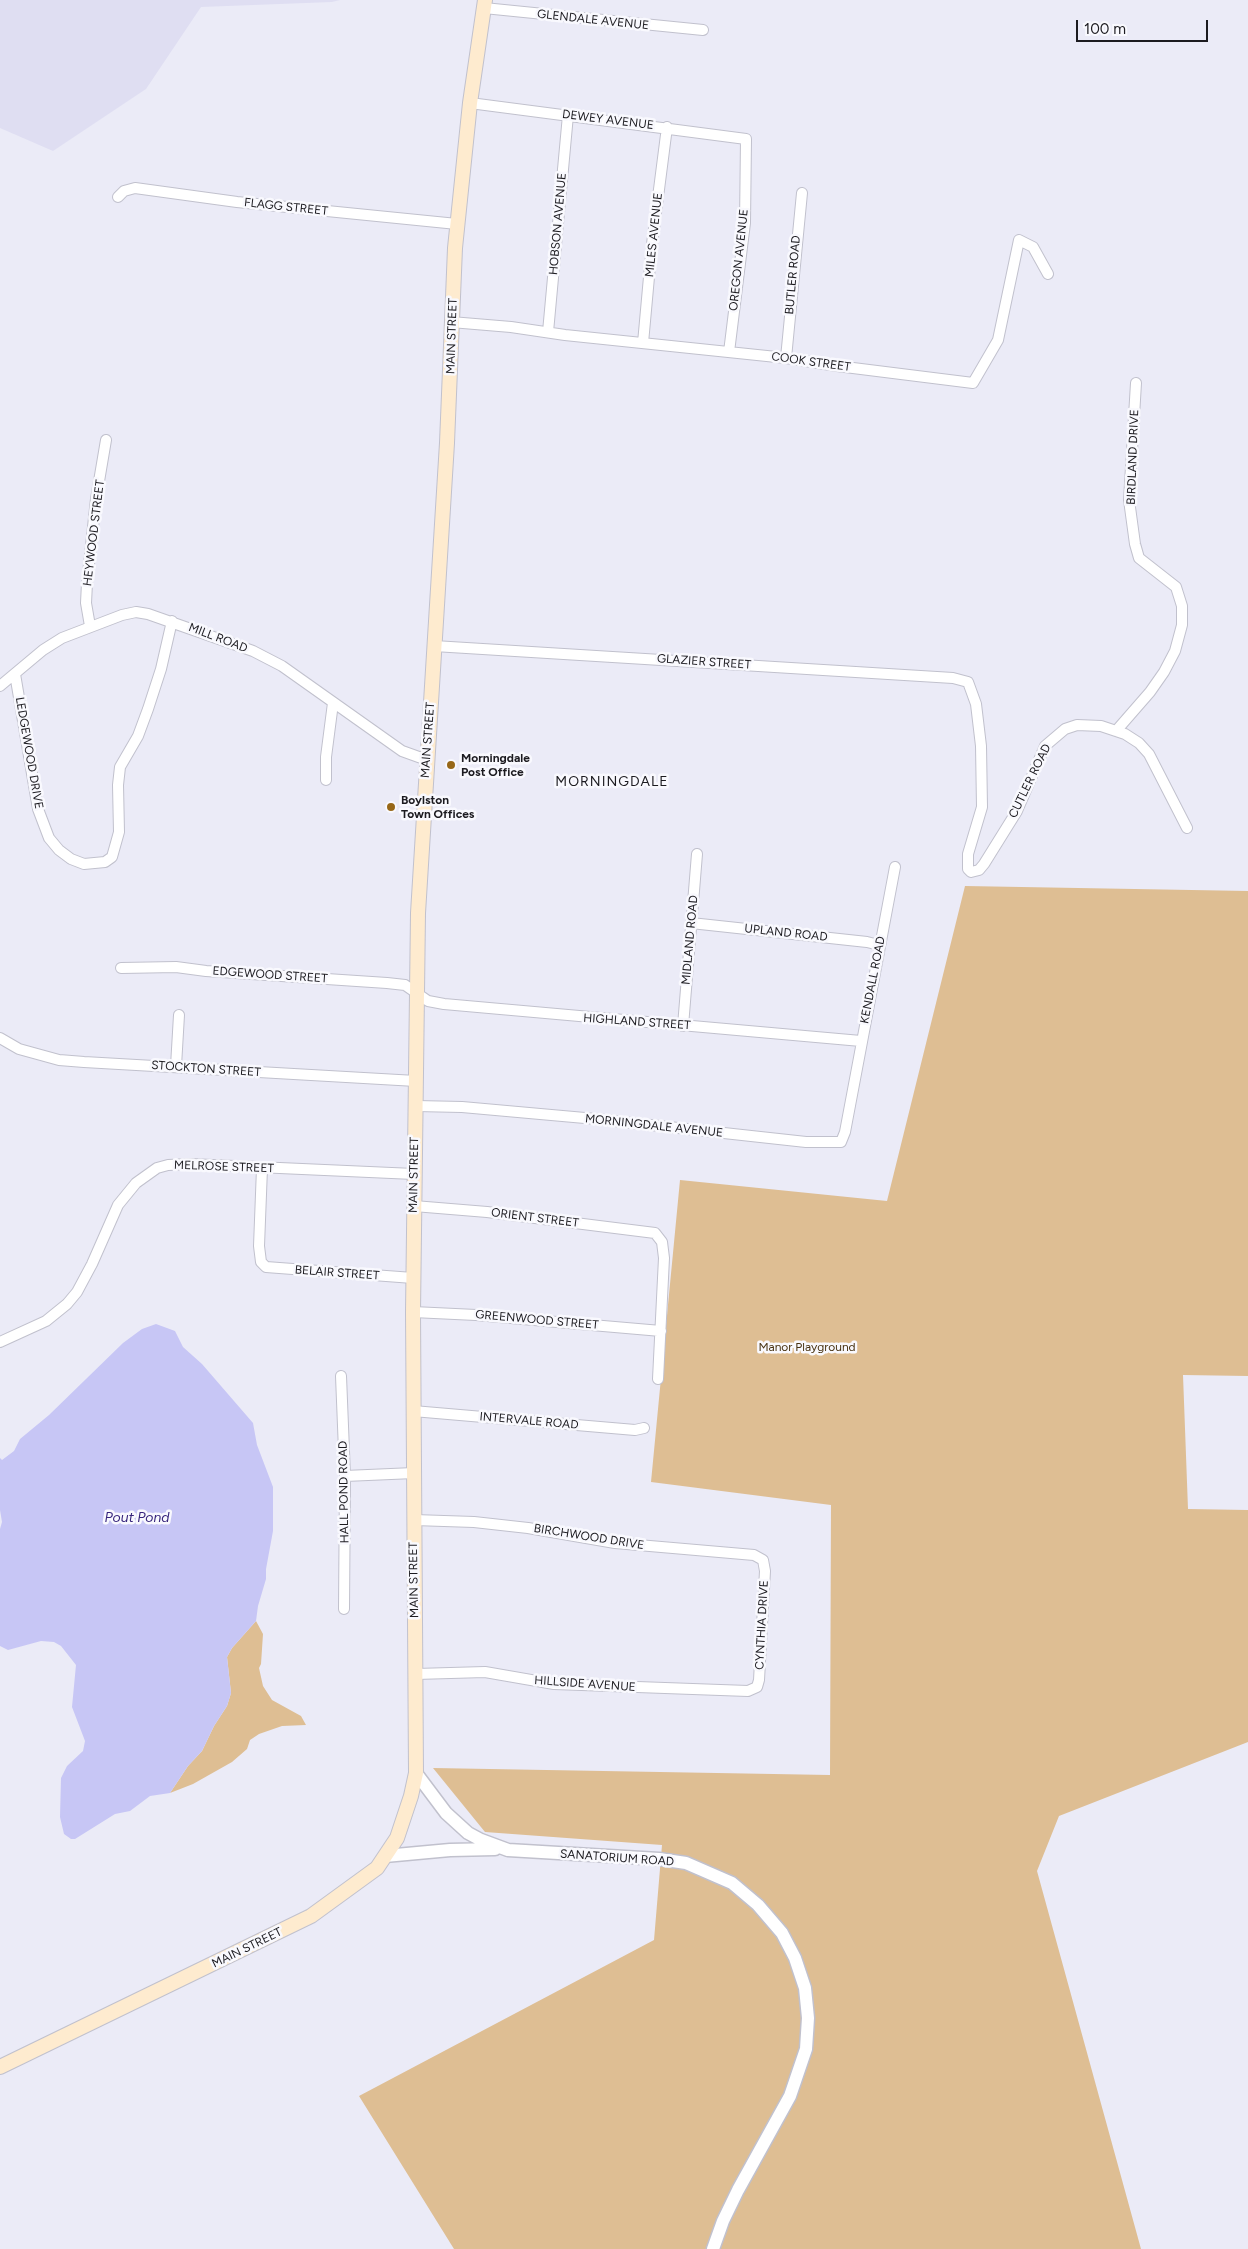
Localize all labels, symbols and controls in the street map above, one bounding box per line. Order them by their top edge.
street label: GLENDALE AVENUE [536,7,650,33]
scale bar [1078,10,1210,42]
text: 100 m [1084,20,1126,38]
street label: DEWEY AVENUE [561,107,655,133]
street label: HOBSON AVENUE [546,172,570,276]
street label: MILES AVENUE [642,192,666,278]
street label: FLAGG STREET [243,195,329,219]
street label: OREGON AVENUE [726,208,752,312]
street label: BUTLER ROAD [782,235,804,315]
street label: MAIN STREET [443,298,461,374]
street label: COOK STREET [770,349,852,375]
street label: BIRDLAND DRIVE [1124,409,1142,505]
street label: HEYWOOD STREET [80,479,108,587]
street label: MILL ROAD [186,620,250,656]
street label: GLAZIER STREET [656,652,752,672]
street label: LEDGEWOOD DRIVE [12,696,46,810]
street label: MAIN STREET [418,702,438,778]
street label: CUTLER ROAD [1006,742,1054,820]
place label: Morningdale Post Office [461,751,530,779]
marker: Morningdale Post Office [445,759,457,771]
district label: MORNINGDALE [554,774,670,790]
place label: Boylston Town Offices [401,793,474,821]
marker: Boylston Town Offices [385,801,397,813]
street label: MIDLAND ROAD [679,895,701,985]
street label: UPLAND ROAD [744,921,828,945]
street label: KENDALL ROAD [857,935,889,1025]
street label: EDGEWOOD STREET [212,964,328,986]
street label: HIGHLAND STREET [583,1011,691,1033]
street label: STOCKTON STREET [151,1058,261,1080]
street label: MORNINGDALE AVENUE [584,1112,724,1140]
street label: MAIN STREET [406,1137,422,1213]
street label: MELROSE STREET [174,1158,274,1176]
street label: ORIENT STREET [490,1205,580,1231]
street label: BELAIR STREET [294,1263,380,1283]
street label: GREENWOOD STREET [475,1307,599,1333]
park label: Manor Playground [758,1340,856,1354]
street label: INTERVALE ROAD [479,1410,579,1432]
street label: HALL POND ROAD [336,1441,352,1543]
water label: Pout Pond [105,1510,169,1526]
street label: BIRCHWOOD DRIVE [533,1521,645,1553]
street label: MAIN STREET [406,1542,422,1618]
street label: CYNTHIA DRIVE [752,1580,772,1670]
street label: HILLSIDE AVENUE [534,1673,636,1695]
street label: SANATORIUM ROAD [560,1847,674,1869]
street label: MAIN STREET [210,1925,284,1971]

